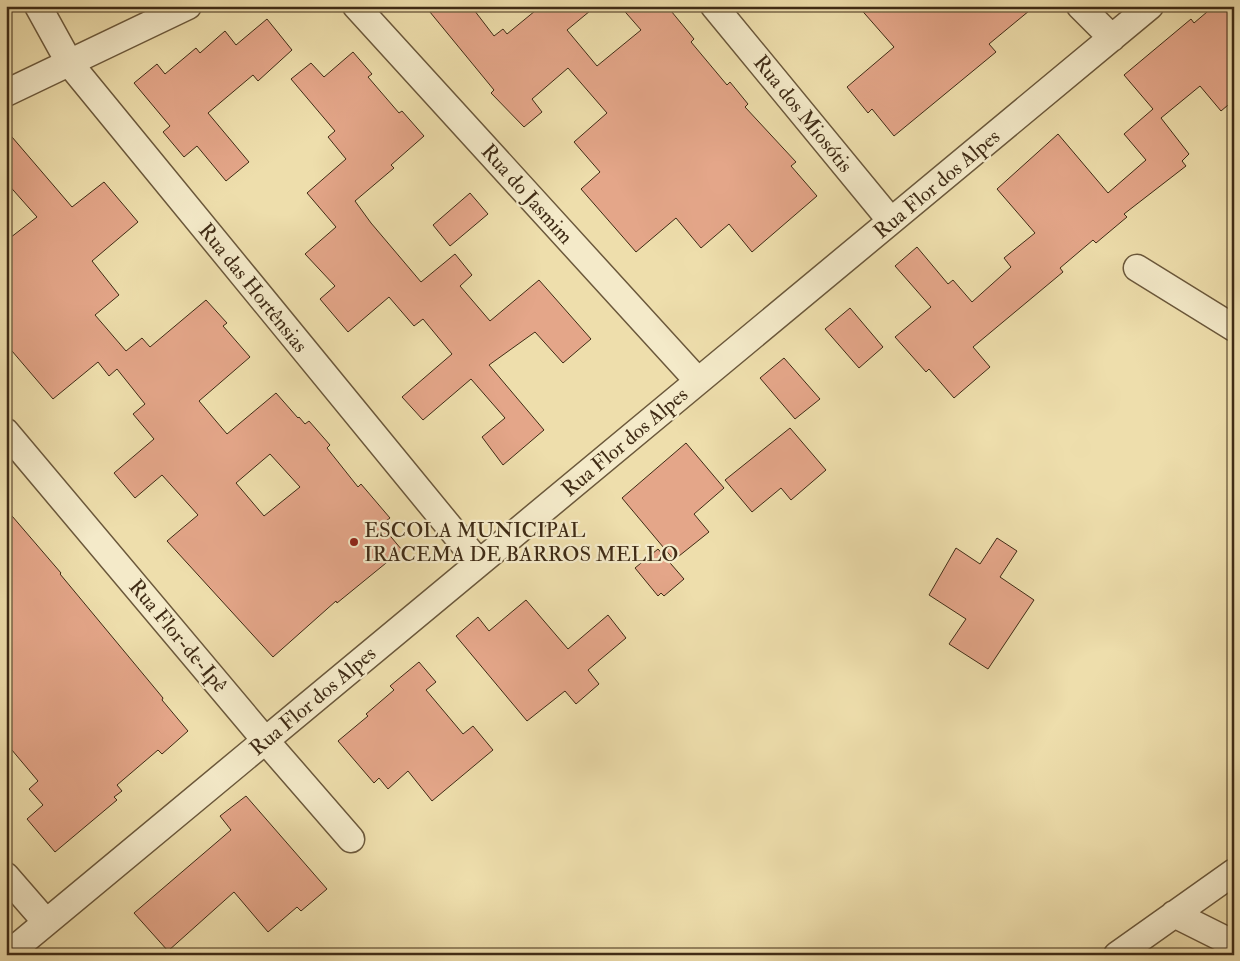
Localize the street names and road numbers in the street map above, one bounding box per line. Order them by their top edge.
street label: Rua dos Miosótis [747,50,859,178]
street label: Rua Flor dos Alpes [868,123,1006,245]
street label: Rua do Jasmim [475,138,579,250]
street label: Rua das Hortênsias [192,218,314,358]
street label: Rua Flor dos Alpes [556,381,694,503]
street label: Rua Flor-de-Ipê [123,574,233,698]
street label: Rua Flor dos Alpes [244,640,382,762]

